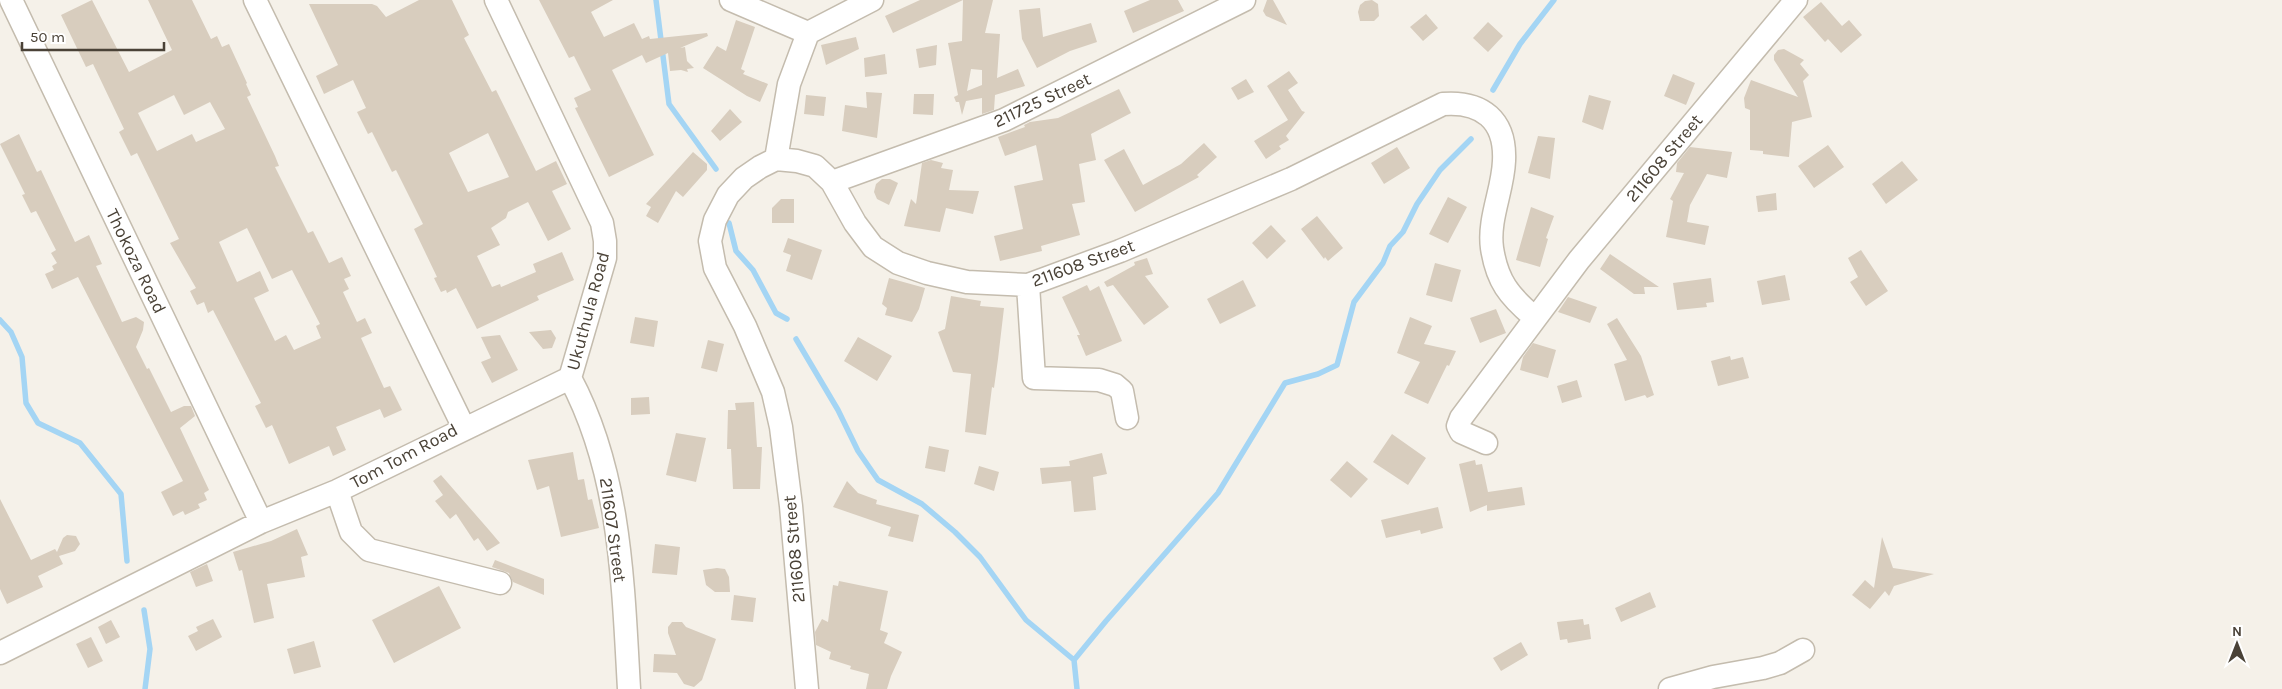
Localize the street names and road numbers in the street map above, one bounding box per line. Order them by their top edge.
street label: 211725 Street [990,68,1094,132]
street label: 211608 Street [1621,109,1707,206]
street label: Thokoza Road [101,205,171,317]
street label: 211608 Street [1028,234,1138,292]
street label: Ukuthula Road [562,249,614,373]
street label: Tom Tom Road [347,418,461,494]
street label: 211607 Street [595,476,631,584]
street label: 211608 Street [778,494,810,604]

